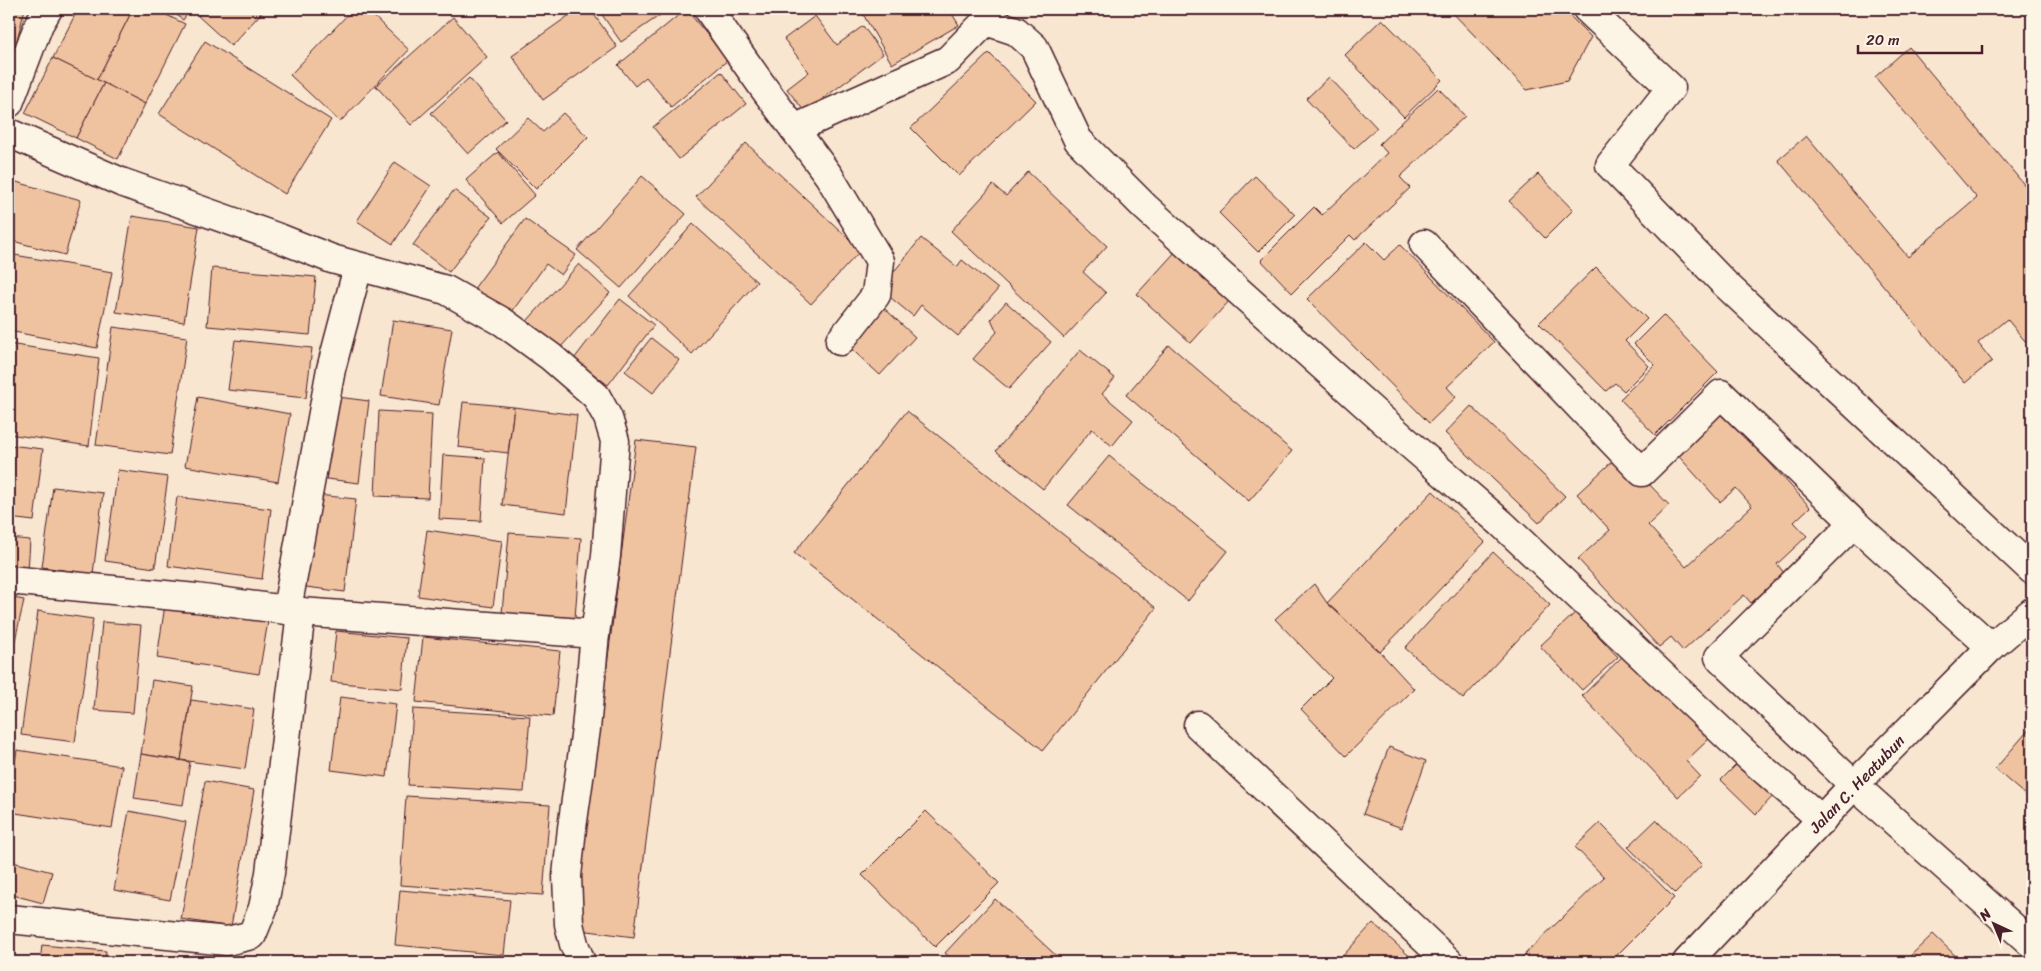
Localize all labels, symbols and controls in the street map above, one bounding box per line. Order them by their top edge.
scale bar [1858,22,1982,54]
text: 20 m [1866,27,1900,53]
street label: Jalan C. Heatubun [1801,727,1912,841]
north arrow [1968,898,2018,948]
text: N [1972,902,1998,928]

